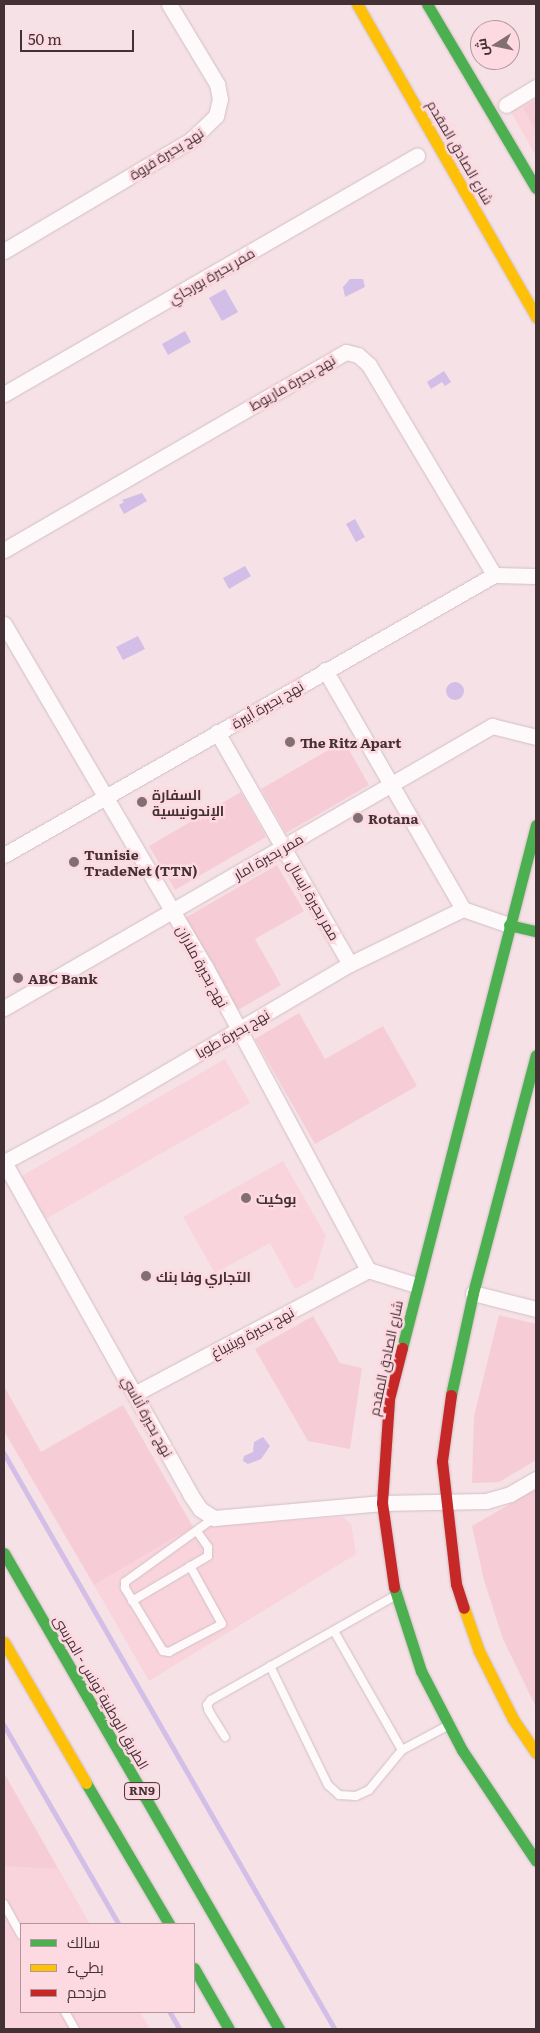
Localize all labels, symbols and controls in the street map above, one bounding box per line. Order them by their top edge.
scale bar [22,20,136,52]
north arrow [470,20,520,70]
text: 50 m [28,27,62,50]
text: ش [470,37,493,58]
street label: شارع الصادق المقدم [424,97,498,207]
street label: نهج بحيرة فروة [126,123,206,183]
street label: ممر بحيرة بورجاي [165,244,257,306]
street label: نهج بحيرة ماريوط [246,351,338,413]
street label: نهج بحيرة أبيرة [228,677,306,731]
place label: The Ritz Apart [300,734,401,750]
marker: The Ritz Apart [284,736,296,748]
place label: السفارة الإندونيسية [152,786,224,819]
marker: السفارة الإندونيسية [136,796,148,808]
place label: Rotana [368,810,418,826]
marker: Rotana [352,812,364,824]
street label: ممر بحيرة امار [230,829,306,883]
place label: Tunisie TradeNet (TTN) [84,846,197,879]
marker: Tunisie TradeNet (TTN) [68,856,80,868]
street label: ممر بحيرة ايسال [284,857,344,943]
street label: نهج بحيرة ملاران [174,922,232,1010]
place label: ABC Bank [28,970,98,986]
marker: ABC Bank [12,972,24,984]
street label: نهج بحيرة طوبا [192,1005,272,1061]
place label: بوكيت [256,1190,296,1206]
marker: بوكيت [240,1192,252,1204]
place label: التجاري وفا بنك [156,1268,251,1284]
marker: التجاري وفا بنك [140,1270,152,1282]
street label: شارع الصادق المقدم [365,1299,405,1417]
street label: نهج بحيرة وينيباغ [208,1303,296,1361]
street label: نهج بحيرة أناسي [119,1372,177,1460]
street label: الطريق الوطنية تونس - المرسى [51,1612,153,1772]
road number: RN9 [123,1782,161,1800]
legend [20,1923,195,2013]
text: سالك [67,1930,100,1953]
text: بطيء [67,1955,104,1978]
text: مزدحم [67,1980,107,2003]

